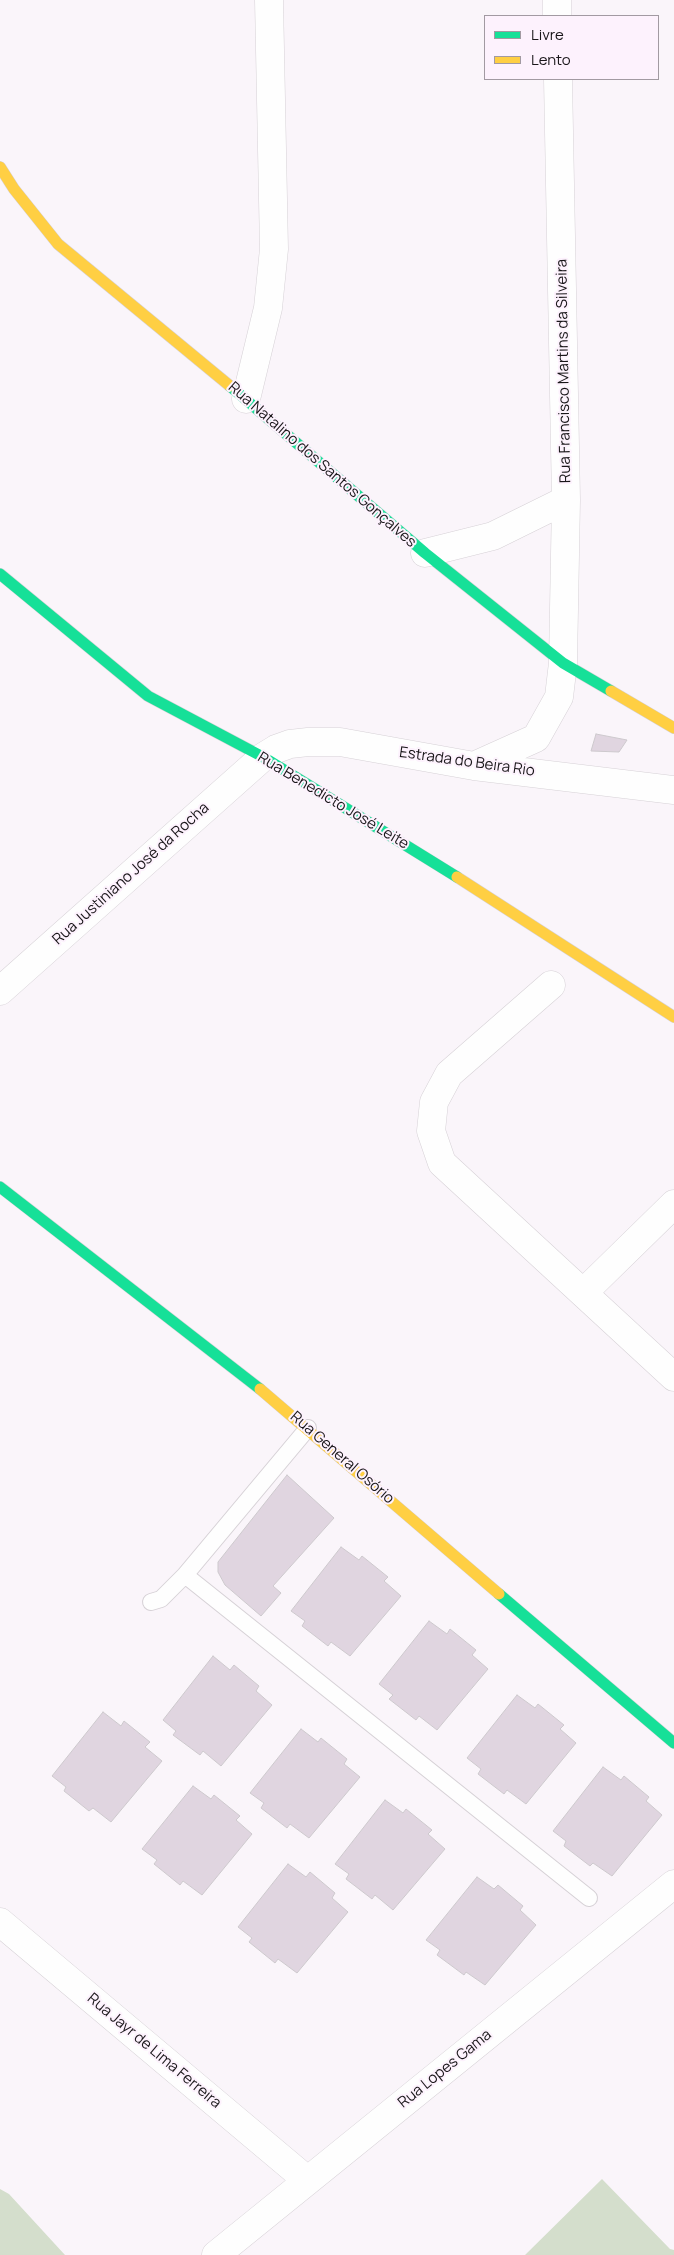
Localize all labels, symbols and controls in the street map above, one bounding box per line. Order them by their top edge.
legend [484,15,659,80]
text: Livre [531,24,564,45]
text: Lento [531,49,571,70]
street label: Rua Francisco Martins da Silveira [553,259,575,483]
street label: Rua Natalino dos Santos Gonçalves [224,378,420,552]
street label: Estrada do Beira Rio [398,744,536,780]
street label: Rua Benedicto José Leite [254,749,412,853]
street label: Rua Justiniano José da Rocha [49,799,213,949]
street label: Rua General Osório [286,1408,398,1508]
street label: Rua Jayr de Lima Ferreira [83,1990,225,2112]
street label: Rua Lopes Gama [395,2026,495,2112]

